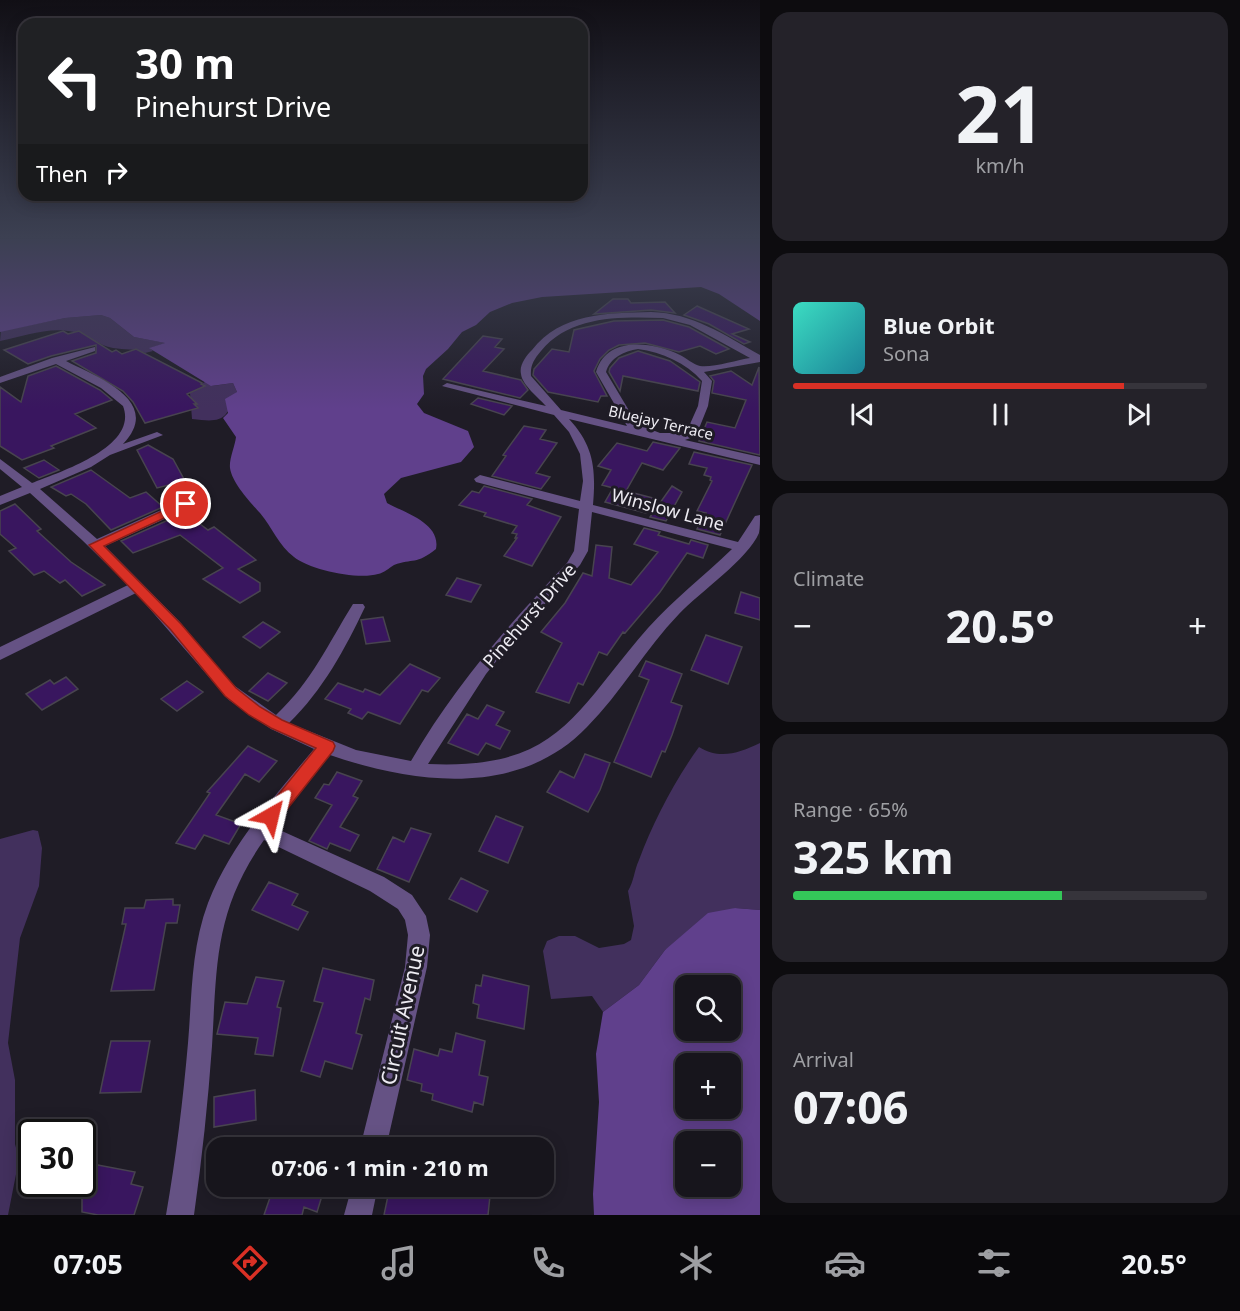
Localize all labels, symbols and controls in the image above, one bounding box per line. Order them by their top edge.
text: 30 m [135,34,235,91]
icon: left [36,42,114,120]
text: 21 [955,60,1045,166]
text: Pinehurst Drive [135,88,331,125]
text: km/h [975,152,1025,179]
icon: right [100,156,133,189]
text: Then [36,158,88,188]
text: Blue Orbit [883,310,995,340]
text: Sona [883,340,930,367]
icon: previous [846,398,879,431]
icon: pause [984,398,1017,431]
icon: next [1122,398,1155,431]
street label: Bluejay Terrace [607,400,715,444]
pin [160,478,211,529]
street label: Winslow Lane [609,482,727,536]
icon: arrive [169,487,202,520]
street label: Pinehurst Drive [477,558,581,672]
text: Climate [793,565,864,592]
text: 20.5° [946,595,1054,656]
text: − [793,603,812,648]
text: + [1188,603,1207,648]
position arrow [239,784,303,848]
text: Range · 65% [793,796,908,823]
text: 325 km [793,826,954,887]
street label: Circuit Avenue [374,943,430,1087]
map controls [675,975,741,1197]
button: search [675,975,741,1041]
text: Arrival [793,1046,854,1073]
button: + [675,1053,741,1119]
text: 07:06 [793,1076,909,1137]
speed limit sign: 30 [18,1119,96,1197]
button: − [675,1131,741,1197]
text: 07:06 · 1 min · 210 m [271,1152,489,1182]
icon: directions [229,1242,271,1284]
icon: music [378,1242,420,1284]
icon: phone [527,1242,569,1284]
icon: climate [675,1242,717,1284]
icon: car [824,1242,866,1284]
icon: filters [973,1242,1015,1284]
text: 07:05 [53,1245,123,1282]
text: 20.5° [1121,1245,1187,1282]

